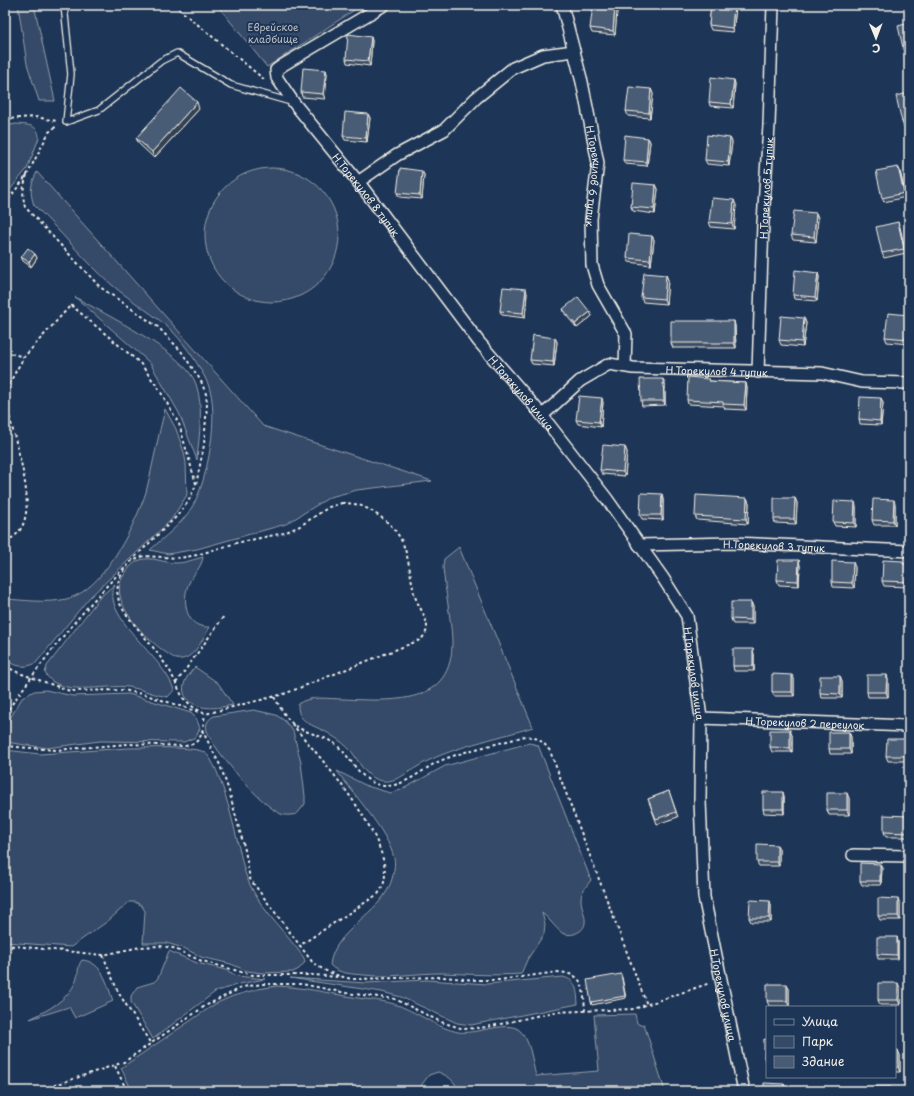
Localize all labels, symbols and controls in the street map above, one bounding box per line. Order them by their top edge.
north arrow [856,18,896,58]
park label: Еврейское кладбище [247,19,299,46]
text: С [872,40,880,57]
street label: Н.Торекулов 6 тупик [583,124,605,227]
street label: Н.Торекулов 5 тупик [755,137,776,239]
street label: Н.Торекулов 8 тупик [330,149,404,239]
street label: Н.Торекулов улица [486,352,559,434]
street label: Н.Торекулов 4 тупик [666,361,768,380]
street label: Н.Торекулов 3 тупик [723,535,825,555]
street label: Н.Торекулов улица [681,626,709,722]
street label: Н.Торекулов 2 переулок [745,712,865,732]
street label: Н.Торекулов улица [707,947,741,1043]
legend [766,1006,896,1078]
text: Улица [802,1012,838,1030]
text: Парк [802,1032,834,1050]
text: Здание [802,1052,844,1070]

